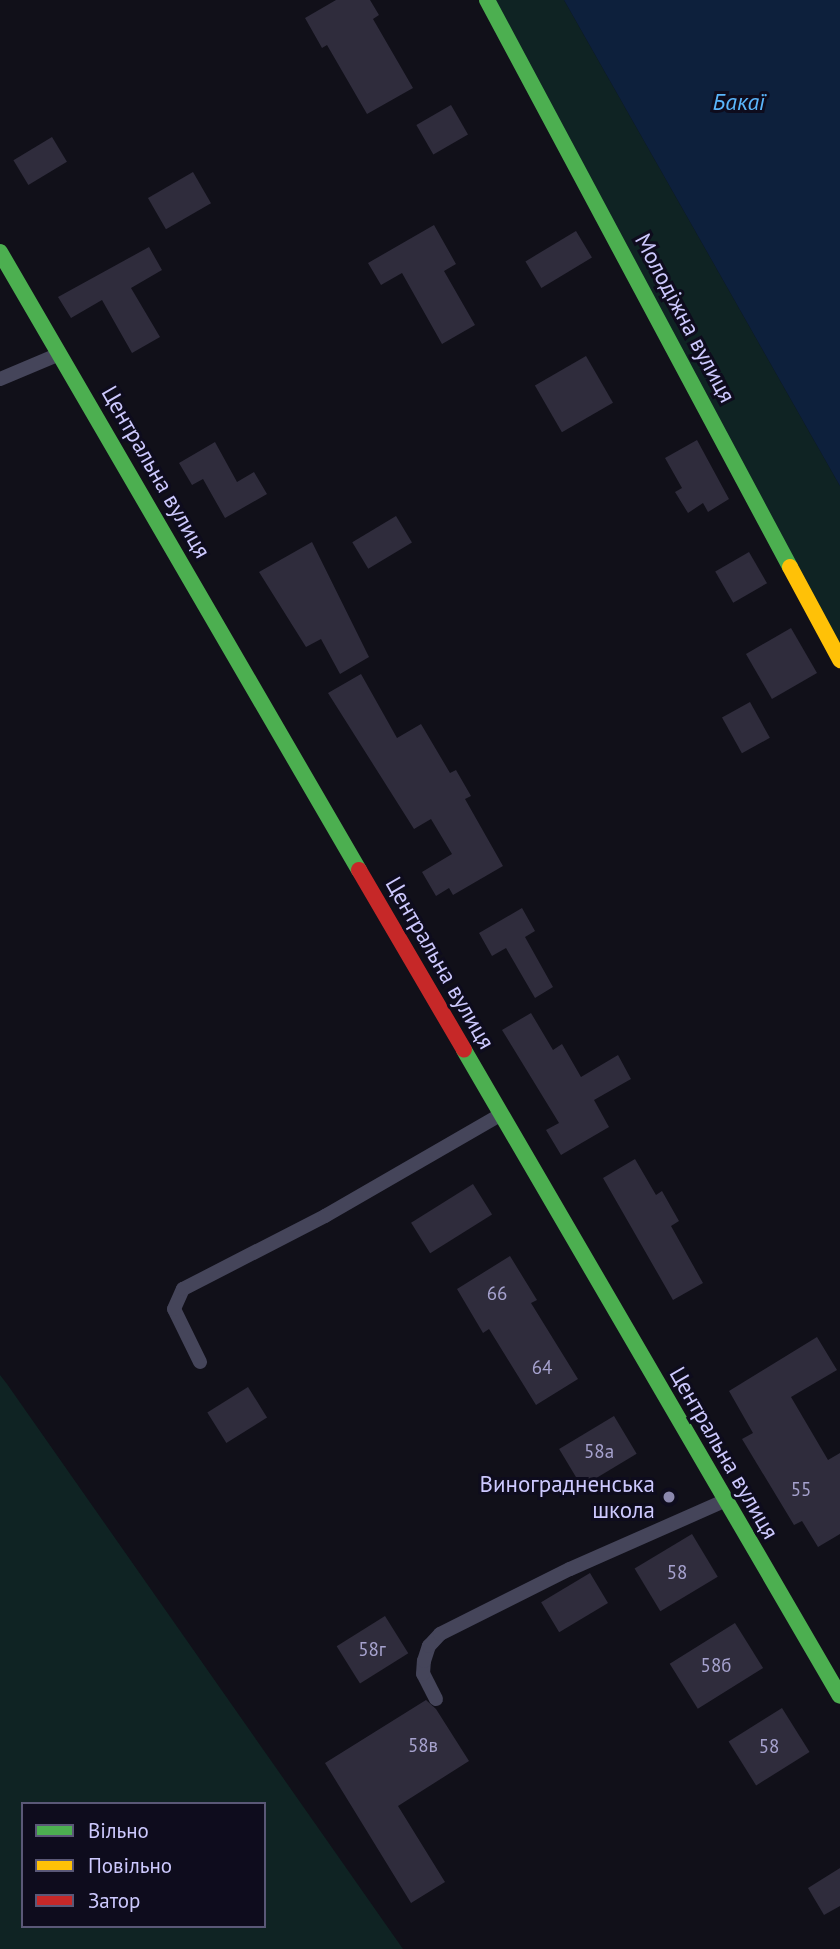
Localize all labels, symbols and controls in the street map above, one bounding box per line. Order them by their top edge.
water label: Бакаї [713,88,765,116]
street label: Молодіжна вулиця [629,229,741,407]
street label: Центральна вулиця [96,381,216,563]
street label: Центральна вулиця [380,872,500,1054]
house number: 66 [487,1283,507,1305]
house number: 64 [532,1357,552,1379]
street label: Центральна вулиця [664,1362,784,1544]
house number: 58а [584,1441,614,1463]
place label: Виноградненська школа [480,1470,655,1524]
house number: 55 [791,1479,811,1501]
marker: Виноградненська школа [661,1489,677,1505]
house number: 58 [667,1562,687,1584]
house number: 58г [358,1639,386,1661]
house number: 58б [701,1655,731,1677]
house number: 58в [408,1735,438,1757]
house number: 58 [759,1736,779,1758]
legend [21,1802,266,1928]
text: Вільно [88,1817,149,1844]
text: Повільно [88,1852,172,1879]
text: Затор [88,1887,140,1914]

